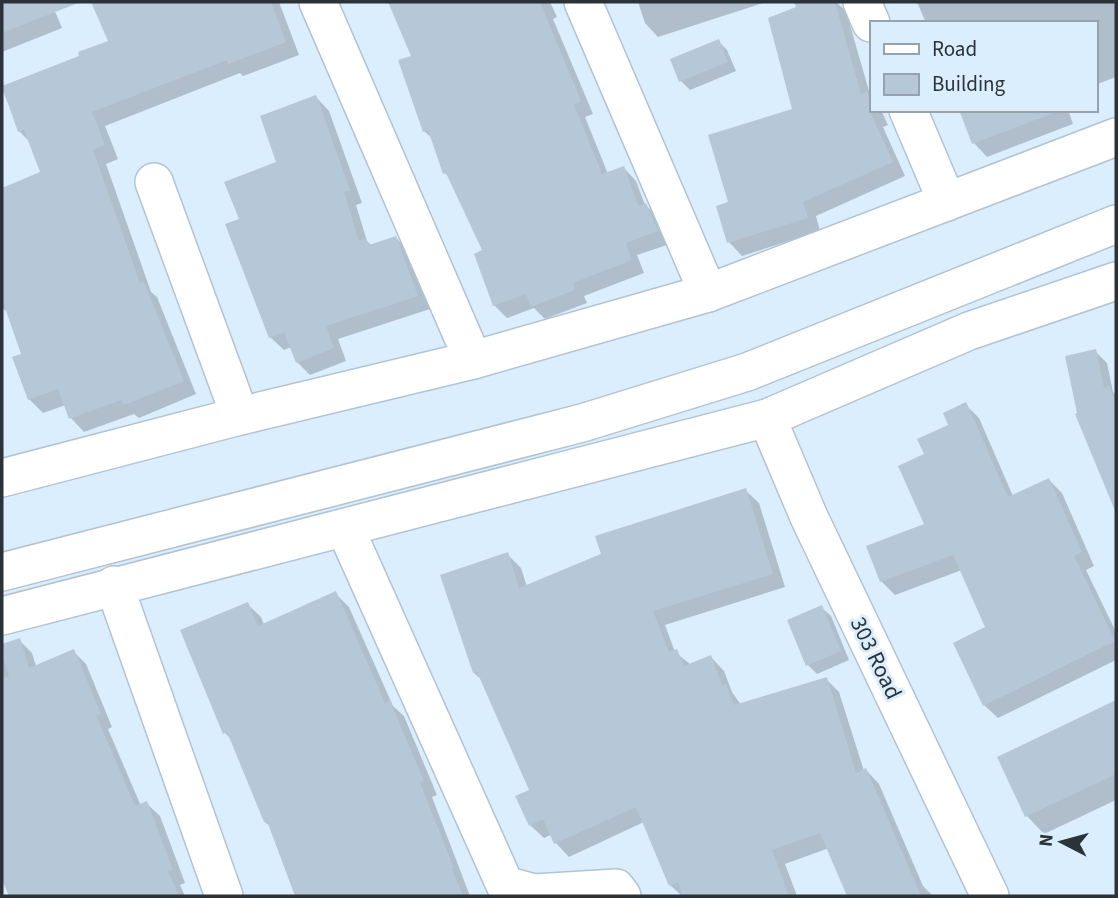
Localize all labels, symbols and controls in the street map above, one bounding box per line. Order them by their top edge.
legend [870,21,1097,112]
text: Road [932,34,977,64]
text: Building [932,69,1006,99]
street label: 303 Road [842,611,910,705]
north arrow [1027,807,1097,877]
text: N [1032,833,1061,848]

